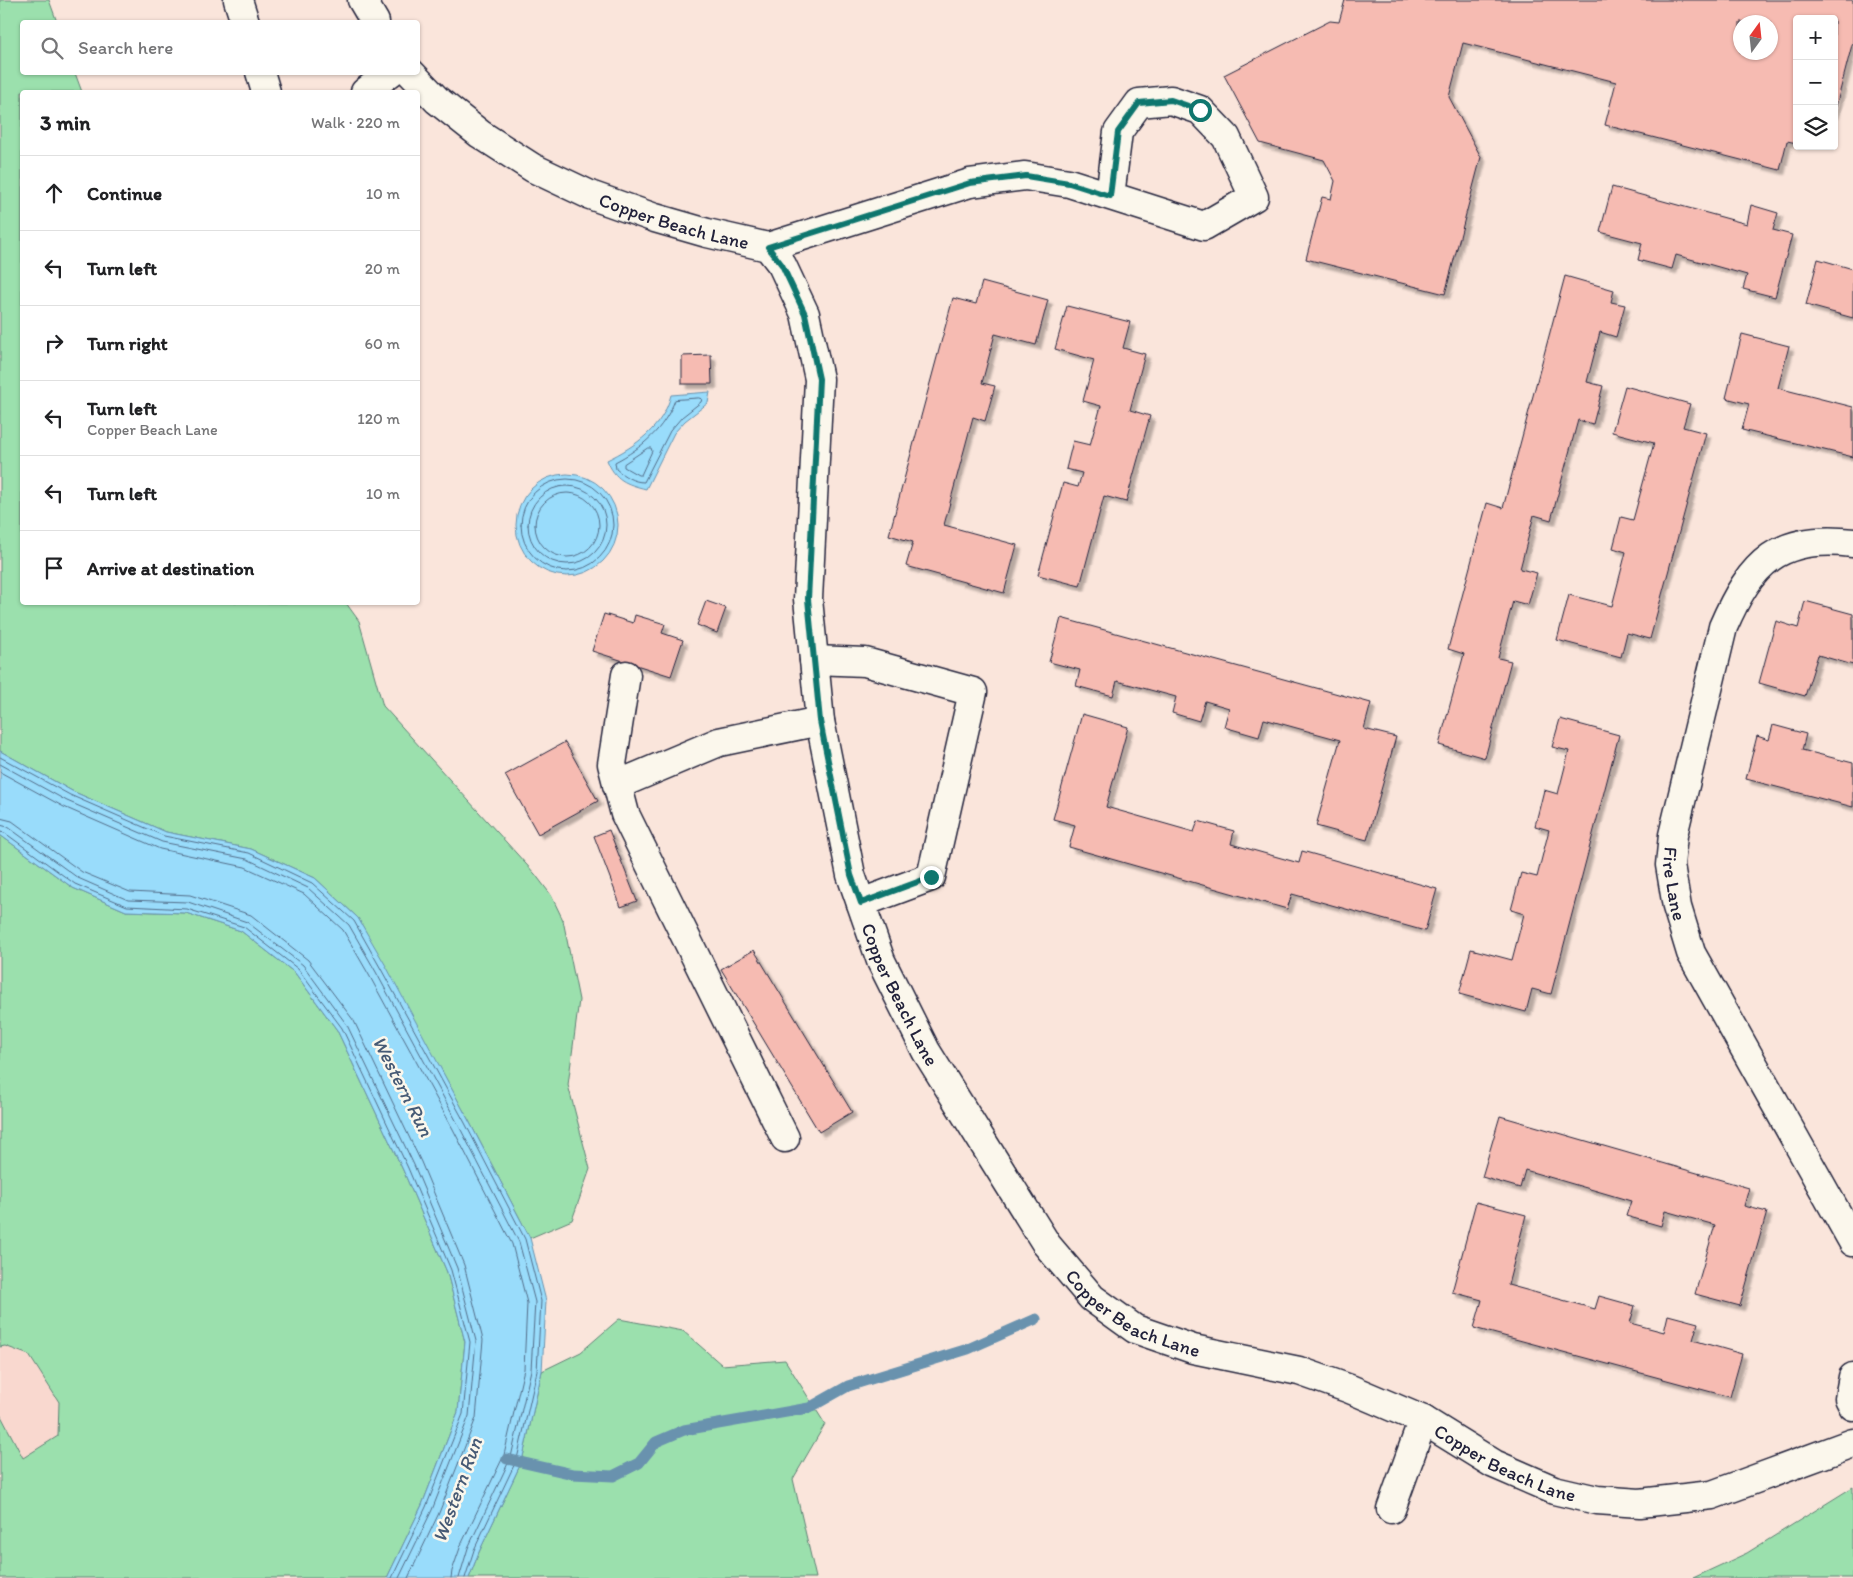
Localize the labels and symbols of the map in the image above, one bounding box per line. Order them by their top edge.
north arrow [1733,15,1778,60]
route start [1189,99,1212,122]
street label: Copper Beach Lane [596,188,751,254]
street label: Fire Lane [1658,846,1691,923]
route end [920,866,943,889]
street label: Copper Beach Lane [857,920,943,1070]
water label: Western Run [367,1032,439,1141]
street label: Copper Beach Lane [1061,1265,1202,1362]
street label: Copper Beach Lane [1430,1419,1578,1507]
water label: Western Run [427,1434,487,1546]

